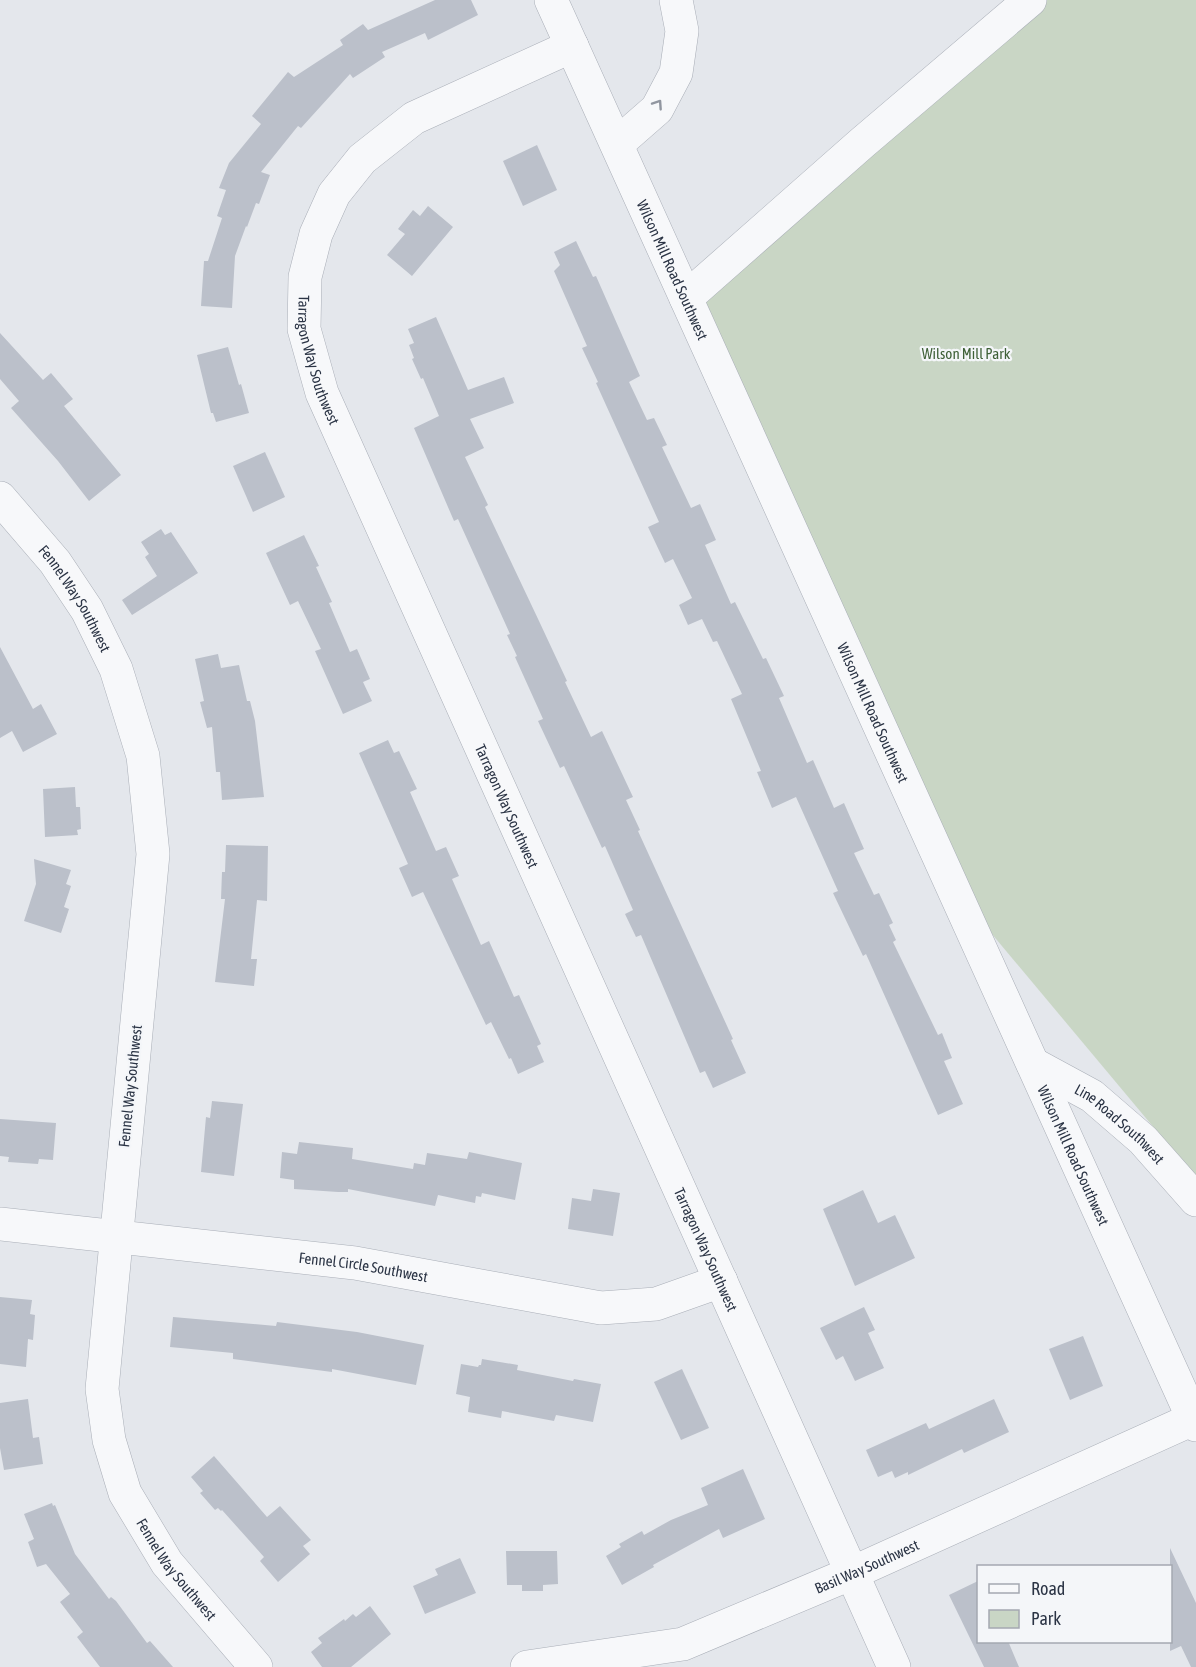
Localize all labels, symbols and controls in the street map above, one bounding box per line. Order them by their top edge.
one-way arrow [651,99,662,110]
street label: Wilson Mill Road Southwest [634,197,712,342]
street label: Tarragon Way Southwest [295,295,343,427]
park label: Wilson Mill Park [922,345,1011,362]
street label: Fennel Way Southwest [36,541,115,655]
street label: Wilson Mill Road Southwest [834,640,913,785]
street label: Tarragon Way Southwest [472,741,543,870]
street label: Fennel Way Southwest [115,1024,145,1148]
street label: Line Road Southwest [1072,1080,1168,1167]
street label: Wilson Mill Road Southwest [1035,1083,1113,1228]
street label: Tarragon Way Southwest [671,1185,742,1314]
street label: Fennel Circle Southwest [298,1248,429,1285]
street label: Fennel Way Southwest [134,1515,220,1623]
street label: Basil Way Southwest [812,1536,921,1596]
legend [977,1565,1172,1643]
text: Road [1031,1578,1065,1599]
text: Park [1031,1608,1061,1629]

